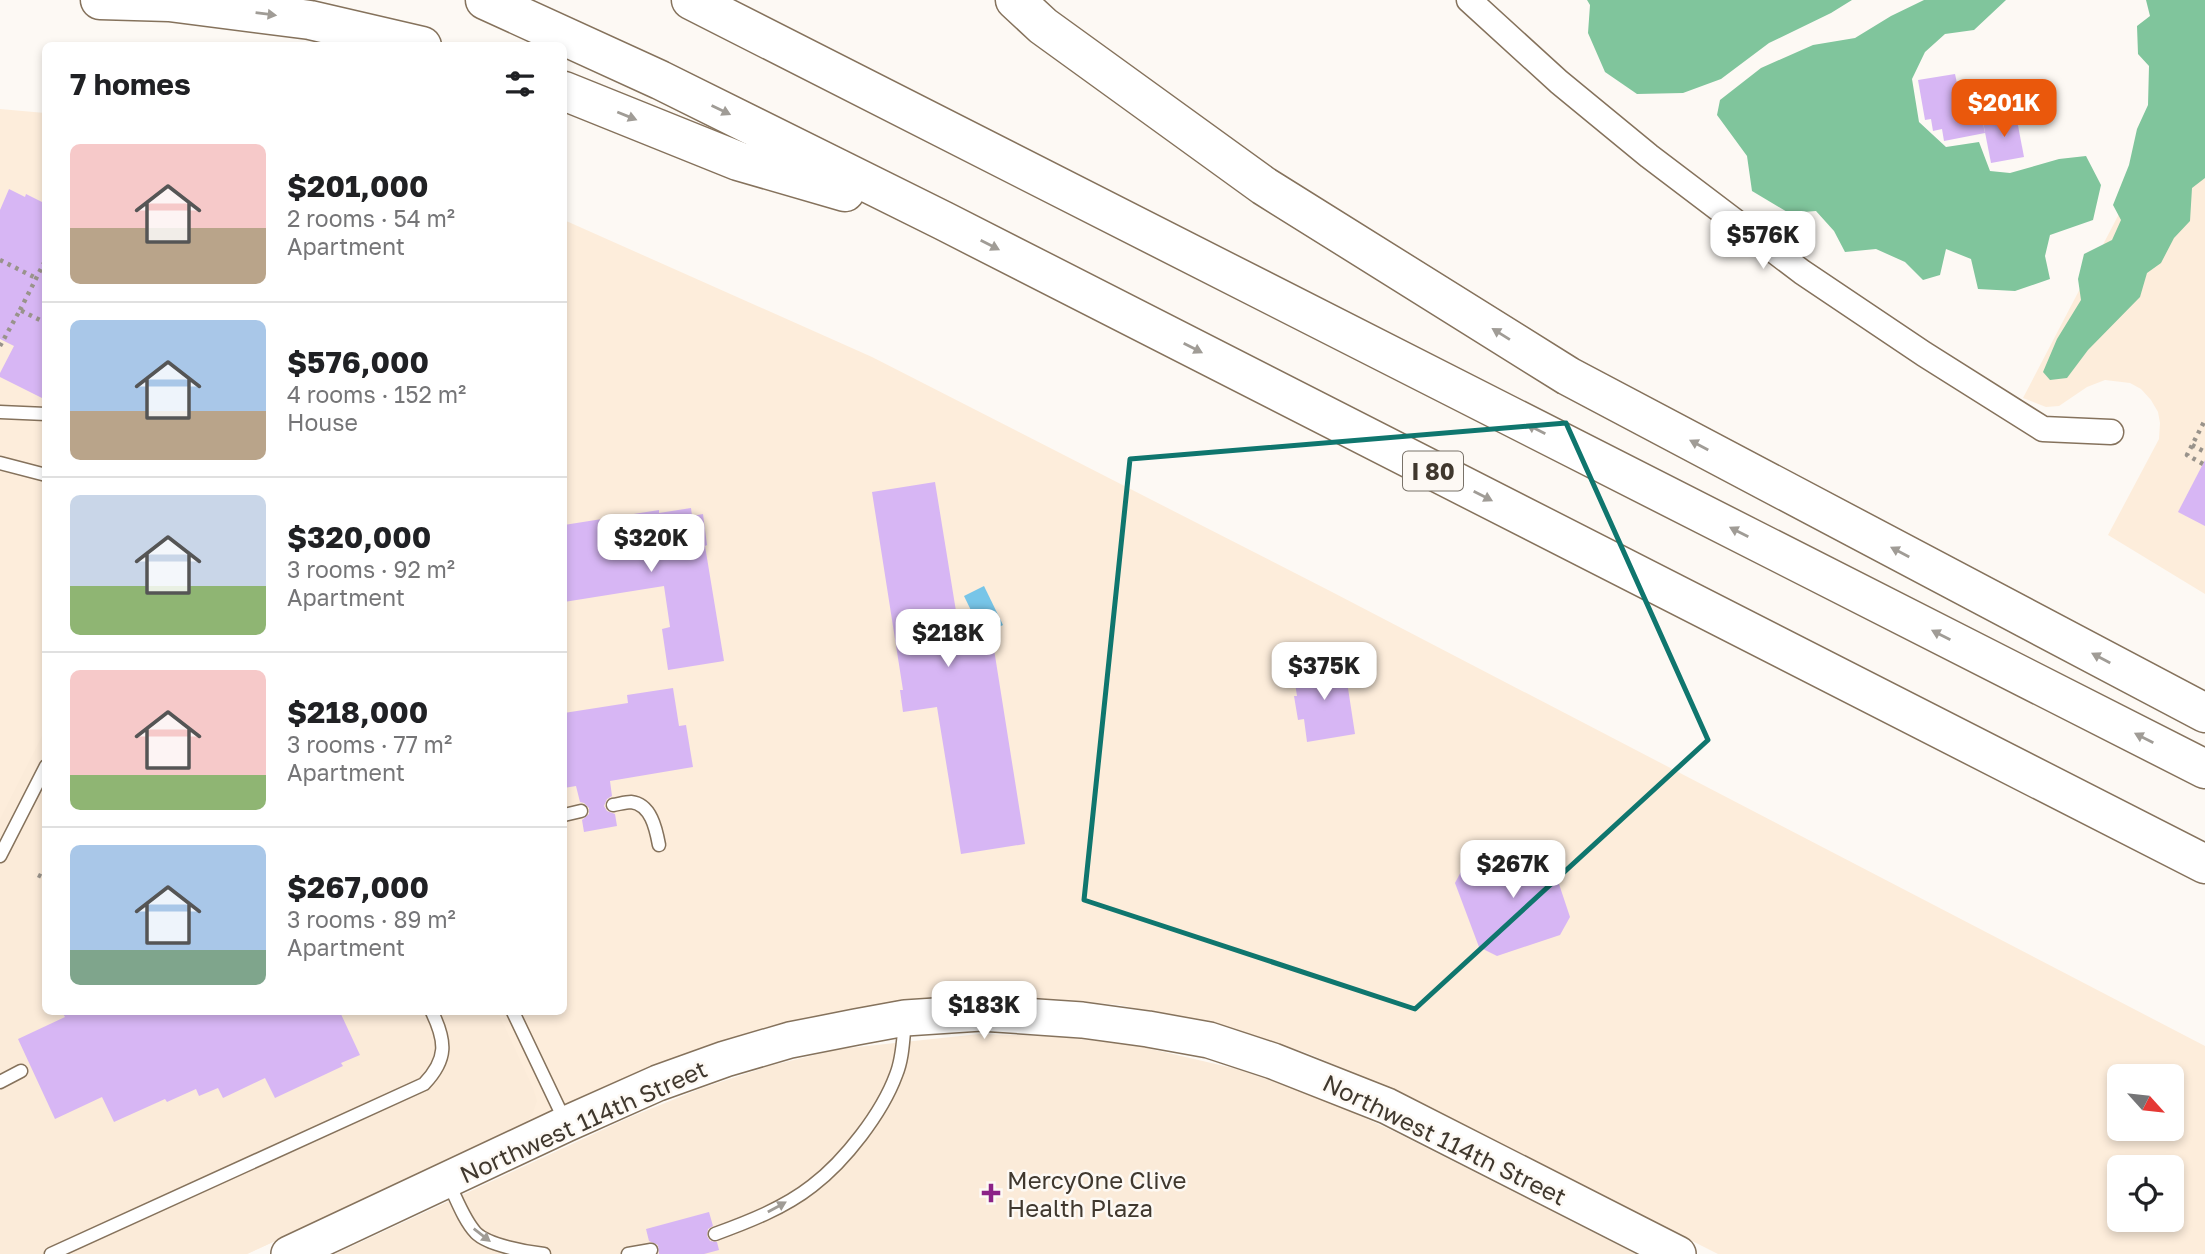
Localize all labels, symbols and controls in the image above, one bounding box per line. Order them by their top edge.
one-way arrow [255,9,277,20]
icon: filters [501,65,539,103]
text: 7 homes [70,66,191,102]
pin: $201K [1955,80,2053,139]
text: $201K [1968,88,2040,116]
one-way arrow [711,105,731,116]
one-way arrow [617,111,638,122]
text: $201,000 [287,168,428,204]
icon: home [126,172,210,256]
text: 2 rooms · 54 m² [287,204,455,232]
pin: $576K [1714,212,1812,271]
text: $576K [1726,220,1800,248]
text: Apartment [287,232,405,260]
one-way arrow [980,239,1000,250]
one-way arrow [1491,327,1511,340]
one-way arrow [1183,343,1203,354]
text: $576,000 [287,344,429,380]
icon: home [126,348,210,432]
text: 4 rooms · 152 m² [287,380,466,408]
text: House [287,408,358,436]
one-way arrow [1526,424,1546,435]
one-way arrow [1689,439,1709,451]
road number: I 80 [1403,452,1463,491]
one-way arrow [1473,490,1493,501]
pin: $320K [602,514,700,574]
text: $320,000 [287,519,431,555]
icon: home [126,523,210,607]
text: $320K [613,523,689,551]
one-way arrow [1728,527,1748,539]
one-way arrow [1890,546,1910,558]
text: 3 rooms · 92 m² [287,555,455,583]
text: Apartment [287,583,405,611]
pin: $218K [899,610,997,669]
text: $218K [912,618,984,646]
one-way arrow [1931,630,1951,641]
pin: $375K [1275,642,1373,702]
text: $375K [1288,651,1360,679]
one-way arrow [2091,652,2111,664]
text: $218,000 [287,694,428,730]
icon: home [126,698,210,782]
text: 3 rooms · 77 m² [287,730,452,758]
one-way arrow [2134,733,2154,744]
text: Apartment [287,758,405,786]
pin: $267K [1464,841,1562,900]
text: $267K [1476,849,1550,877]
text: $267,000 [287,869,429,905]
icon: home [126,873,210,957]
text: 3 rooms · 89 m² [287,905,456,933]
text: Apartment [287,933,405,961]
pin: $183K [935,982,1033,1041]
text: $183K [948,990,1020,1018]
street label: Northwest 114th Street [455,1053,711,1189]
north arrow [2107,1064,2184,1141]
map controls [2107,1064,2184,1232]
street label: Northwest 114th Street [1318,1067,1572,1211]
button: locate [2107,1155,2184,1232]
place label: MercyOne Clive Health Plaza [1007,1165,1186,1222]
marker: MercyOne Clive Health Plaza [981,1183,1001,1203]
one-way arrow [768,1201,787,1213]
one-way arrow [472,1227,490,1242]

